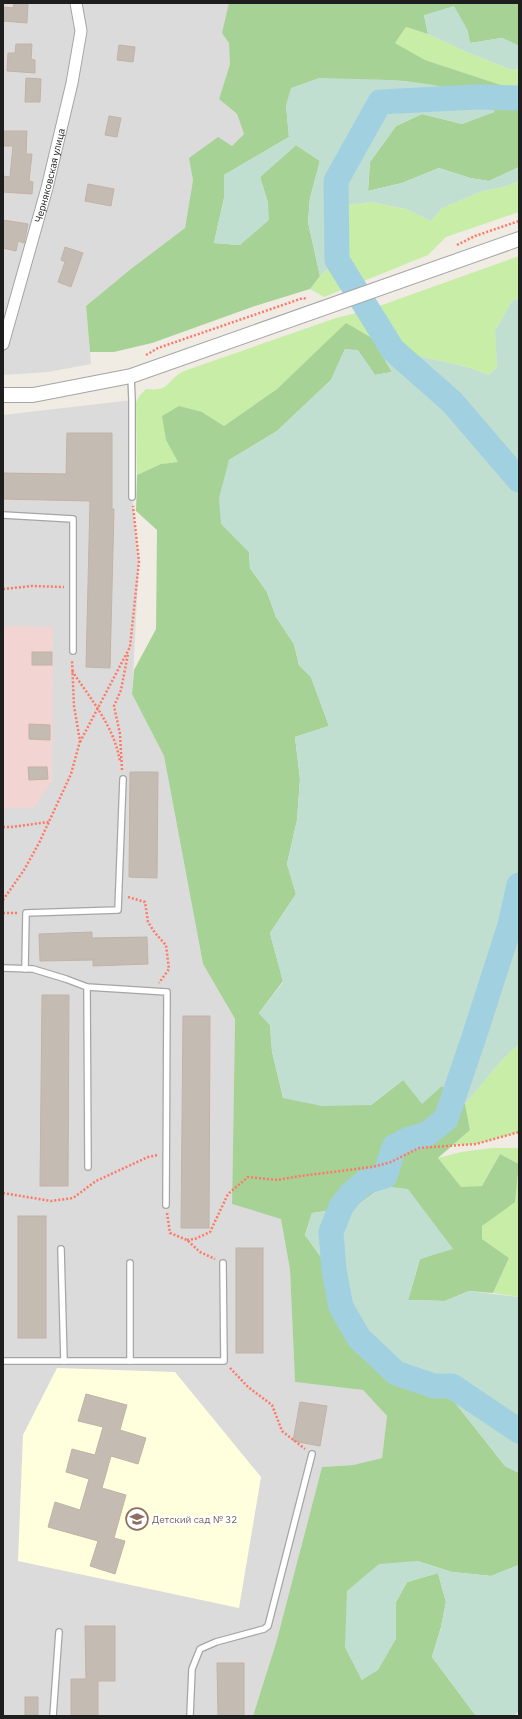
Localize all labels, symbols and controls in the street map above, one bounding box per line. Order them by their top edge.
street label: Черняковская улица [32,126,68,224]
school or university icon: Детский сад № 32 [124,1506,150,1532]
place label: Детский сад № 32 [152,1513,237,1526]

